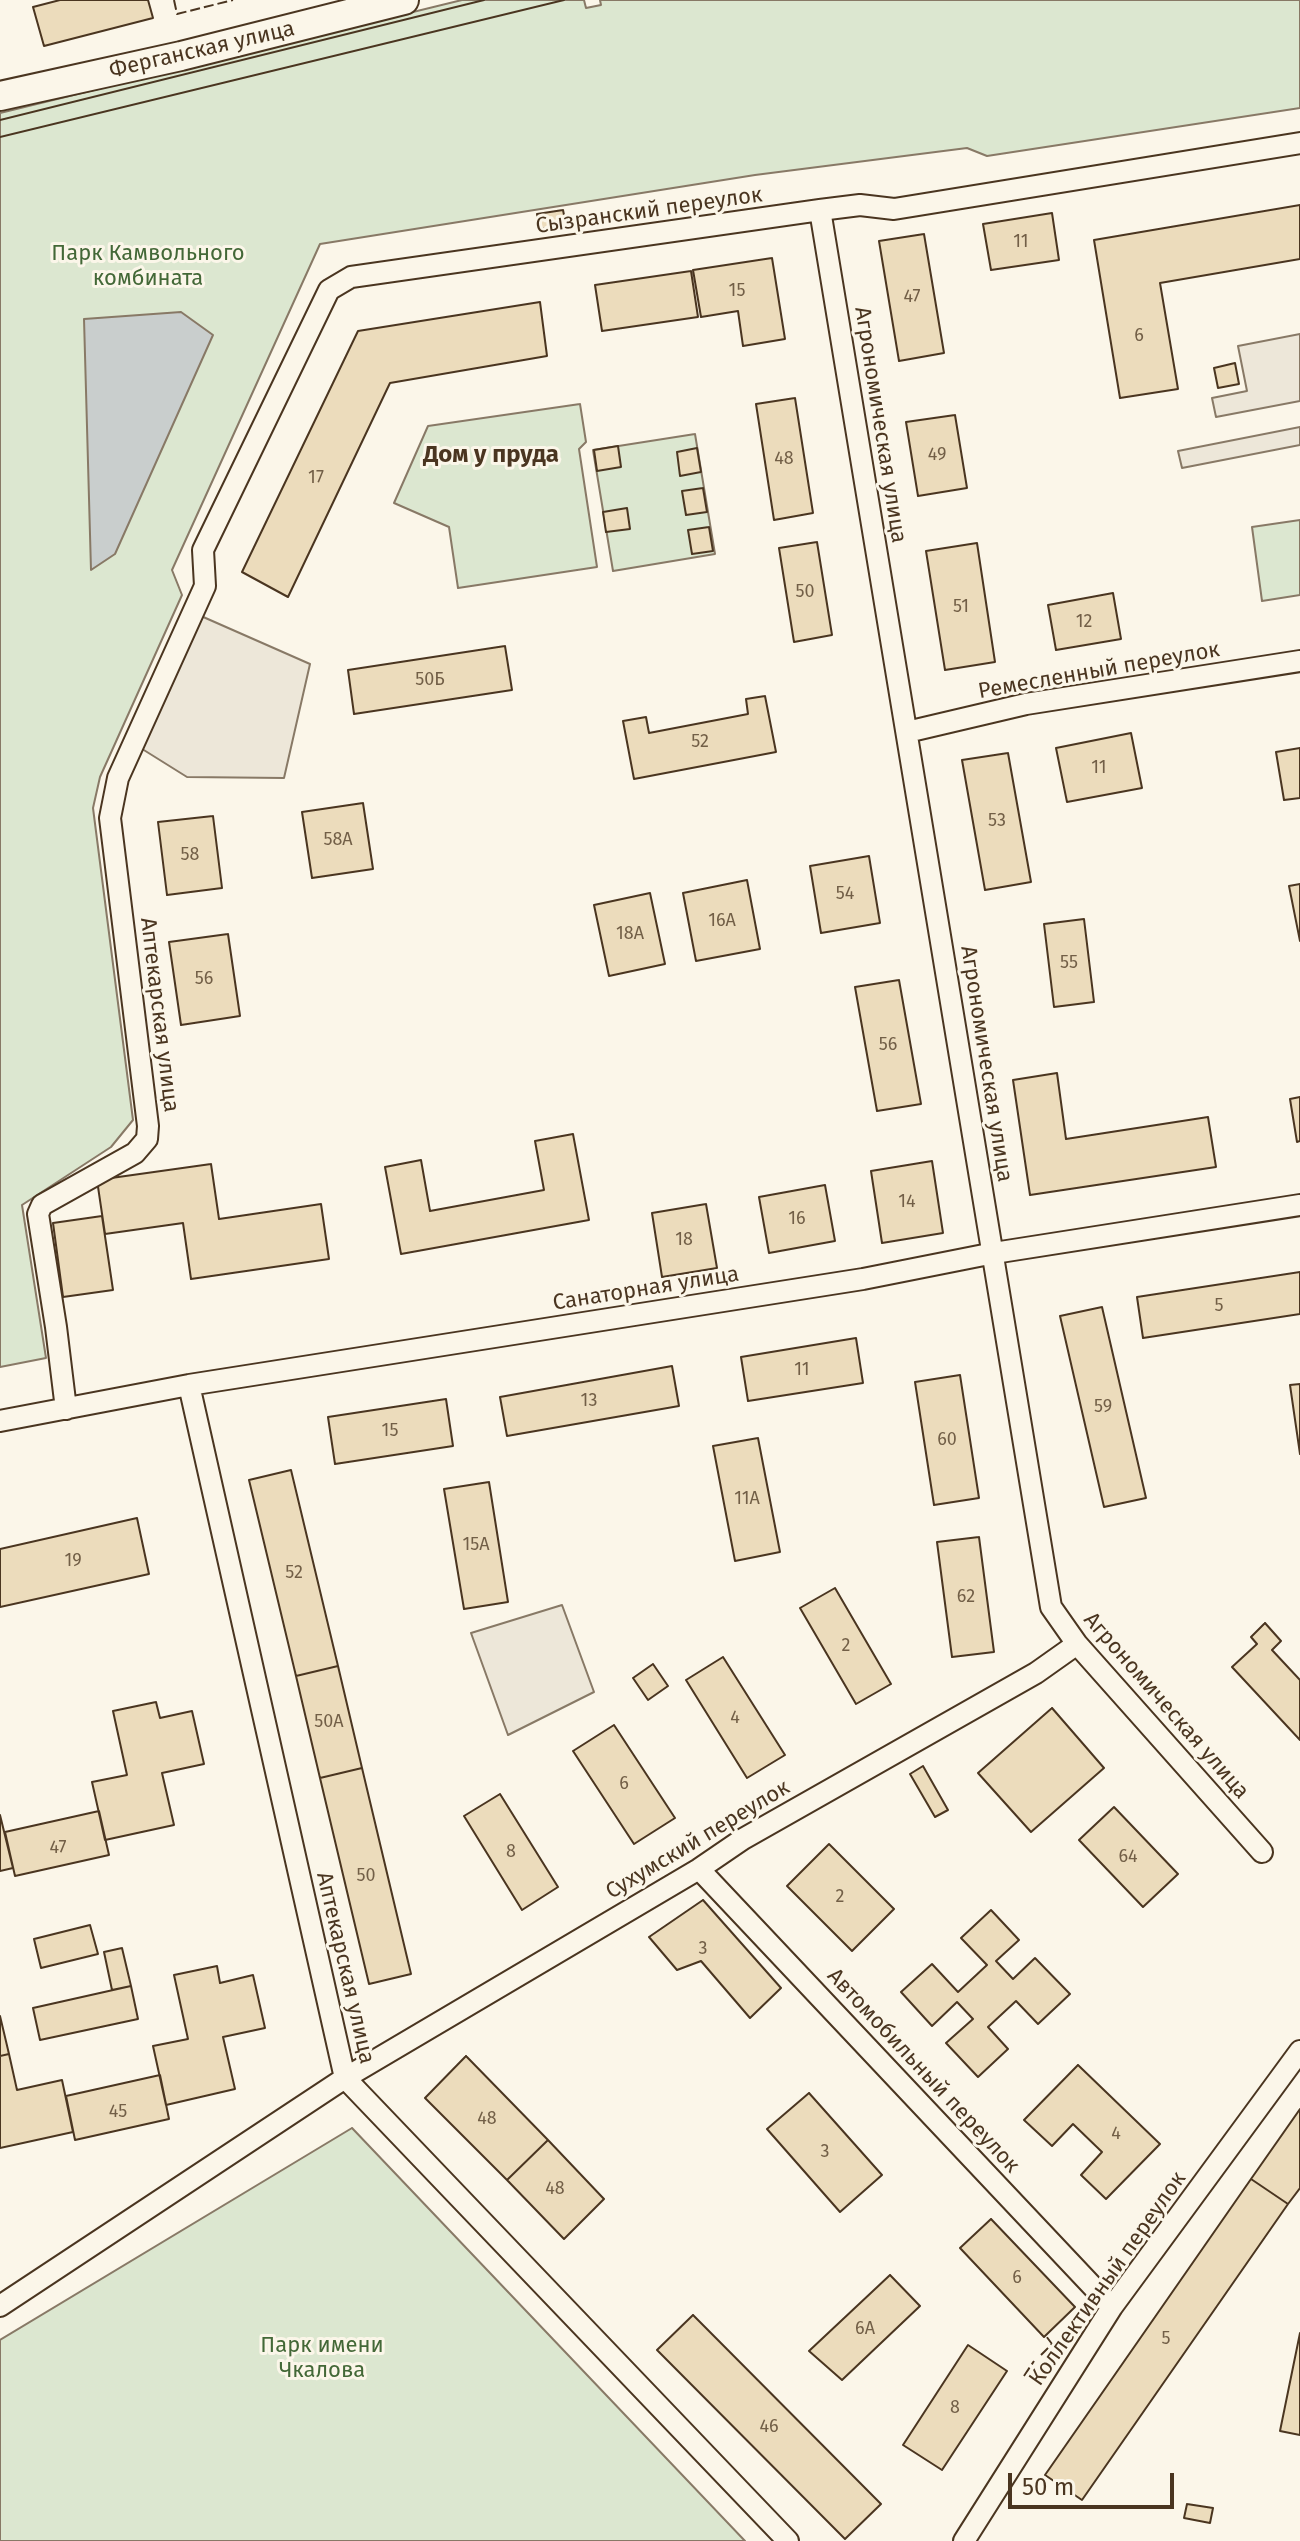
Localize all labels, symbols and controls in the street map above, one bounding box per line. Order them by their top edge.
street label: Ферганская улица [107,16,297,84]
street label: Сызранский переулок [534,182,764,240]
house number: 11 [1013,231,1029,253]
park label: Парк Камвольного комбината [51,241,245,292]
house number: 15 [729,280,745,302]
house number: 47 [903,286,921,308]
street label: Агрономическая улица [848,305,912,545]
house number: 6 [1134,325,1144,347]
district label: Дом у пруда [423,441,559,469]
house number: 49 [928,444,946,466]
house number: 48 [774,448,794,470]
house number: 17 [308,467,324,489]
house number: 50 [795,581,815,603]
house number: 51 [953,596,969,618]
house number: 12 [1076,611,1092,633]
street label: Ремесленный переулок [976,637,1222,705]
house number: 50Б [415,669,445,691]
house number: 52 [691,731,709,753]
house number: 11 [1091,757,1107,779]
house number: 53 [988,810,1006,832]
house number: 58А [323,829,353,851]
house number: 58 [181,844,199,866]
house number: 54 [836,883,854,905]
house number: 16А [708,910,736,932]
street label: Аптекарская улица [134,916,184,1114]
house number: 18А [616,923,644,945]
street label: Агрономическая улица [954,944,1018,1184]
house number: 55 [1060,952,1078,974]
house number: 56 [195,968,213,990]
house number: 56 [879,1034,897,1056]
house number: 14 [898,1191,916,1213]
house number: 16 [788,1208,806,1230]
house number: 18 [675,1229,693,1251]
street label: Санаторная улица [551,1261,741,1317]
house number: 5 [1214,1295,1224,1317]
house number: 11 [794,1359,810,1381]
house number: 13 [581,1390,597,1412]
house number: 59 [1094,1396,1112,1418]
house number: 15 [382,1420,398,1442]
house number: 60 [937,1429,957,1451]
house number: 11А [734,1488,760,1510]
house number: 15А [462,1534,490,1556]
house number: 19 [64,1550,82,1572]
house number: 52 [285,1562,303,1584]
house number: 62 [957,1586,975,1608]
street label: Агрономическая улица [1078,1607,1254,1805]
house number: 2 [842,1635,850,1657]
house number: 4 [730,1707,740,1729]
house number: 50А [314,1711,344,1733]
house number: 6 [619,1773,629,1795]
street label: Сухумский переулок [601,1775,795,1905]
house number: 47 [49,1837,67,1859]
house number: 8 [506,1841,516,1863]
house number: 64 [1118,1846,1138,1868]
house number: 50 [356,1865,376,1887]
street label: Аптекарская улица [310,1870,380,2066]
house number: 2 [836,1886,844,1908]
house number: 3 [699,1938,707,1960]
street label: Автомобильный переулок [821,1963,1025,2179]
house number: 45 [109,2101,127,2123]
house number: 48 [477,2108,497,2130]
house number: 4 [1111,2123,1121,2145]
house number: 3 [821,2141,829,2163]
street label: Коллективный переулок [1024,2167,1192,2391]
house number: 48 [545,2178,565,2200]
house number: 6 [1012,2267,1022,2289]
house number: 6А [855,2318,875,2340]
house number: 5 [1161,2328,1171,2350]
park label: Парк имени Чкалова [260,2333,384,2384]
house number: 8 [950,2397,960,2419]
house number: 46 [759,2416,779,2438]
scale bar [1012,2457,1178,2507]
text: 50 m [1022,2473,1074,2501]

